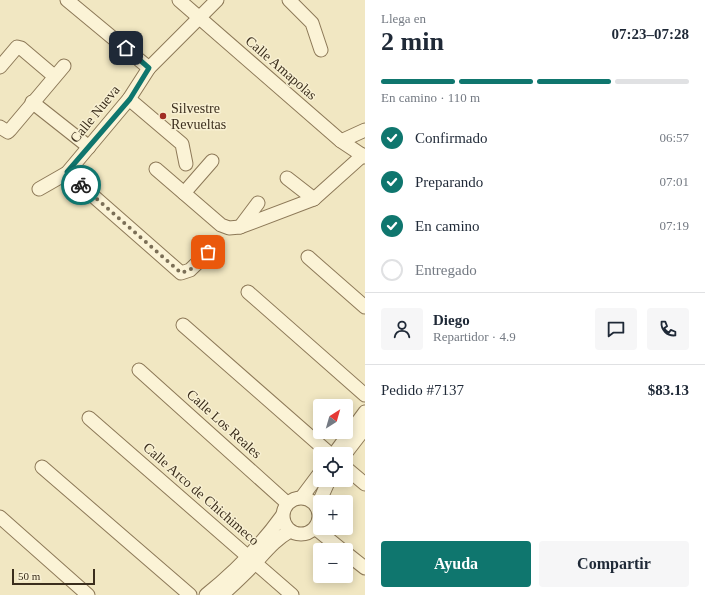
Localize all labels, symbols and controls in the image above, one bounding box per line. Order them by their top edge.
text: Llega en [381,11,426,26]
text: 07:23–07:28 [612,26,689,42]
text: 2 min [381,27,444,56]
pin [109,31,143,65]
street label: Calle Amapolas [242,33,320,103]
icon: home [115,37,137,59]
street label: Calle Nueva [67,82,123,146]
text: En camino · 110 m [381,90,480,105]
place label: Silvestre Revueltas [171,101,226,132]
marker: Silvestre Revueltas [158,111,168,121]
icon: check [381,127,403,149]
text: Confirmado [415,130,488,146]
text: 06:57 [659,130,689,145]
courier [61,165,101,205]
icon: check [381,171,403,193]
icon: bike [70,174,92,196]
text: Preparando [415,174,483,190]
text: 07:01 [659,174,689,189]
icon: check [381,215,403,237]
text: En camino [415,218,480,234]
text: 07:19 [659,218,689,233]
pin [191,235,225,269]
icon: bag [197,241,219,263]
text: Entregado [415,262,477,278]
button: person [381,308,423,350]
button: chat [595,308,637,350]
button: phone [647,308,689,350]
text: Diego [433,312,470,328]
text: Repartidor · 4.9 [433,329,516,344]
text: Pedido #7137 [381,382,464,398]
text: $83.13 [648,382,689,398]
street label: Calle Los Reales [184,387,264,461]
north arrow [313,399,353,439]
map controls [313,399,353,583]
street label: Calle Arco de Chichimeco [140,440,262,548]
button: locate [313,447,353,487]
button: + [313,495,353,535]
button: Ayuda [381,541,531,587]
button: Compartir [539,541,689,587]
button: − [313,543,353,583]
scale bar [12,567,95,586]
text: 50 m [18,570,40,582]

